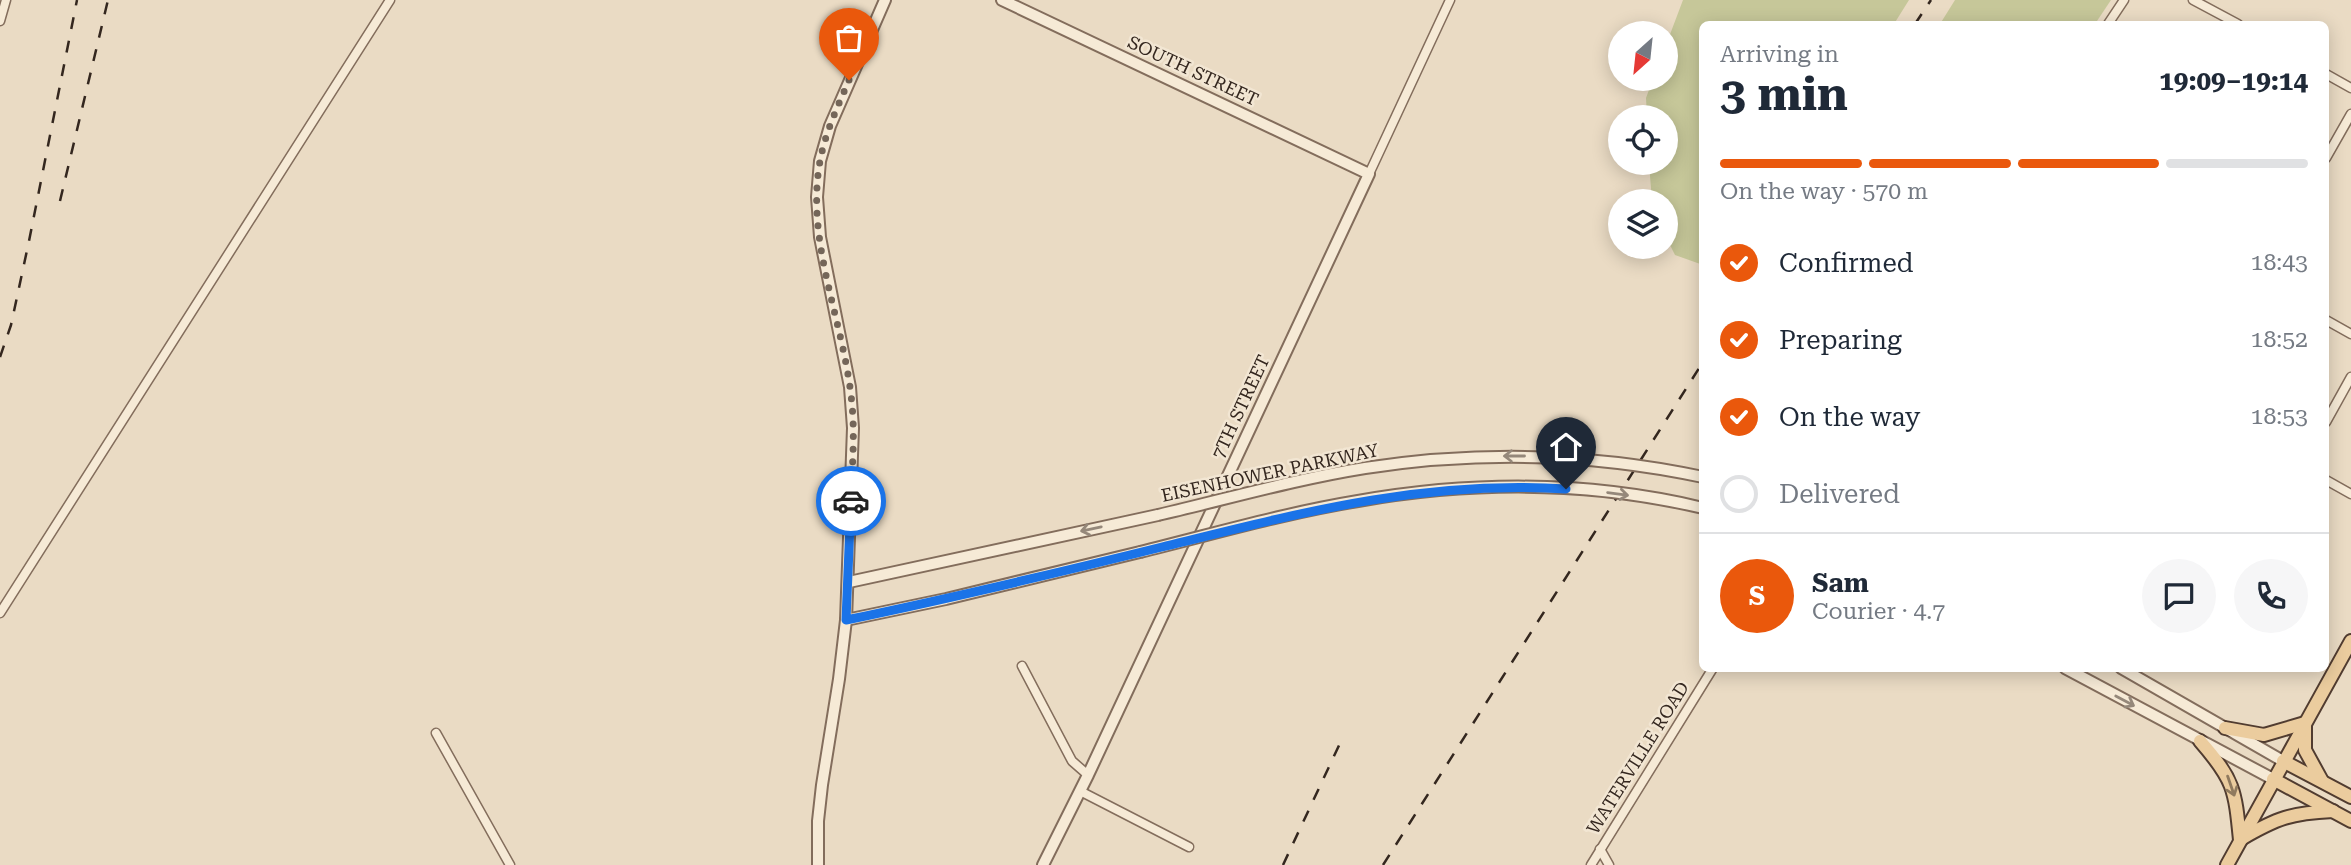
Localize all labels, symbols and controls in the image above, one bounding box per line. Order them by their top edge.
pin [819,8,879,80]
icon: bag [830,19,868,57]
north arrow [1608,21,1678,91]
map controls [1608,21,1678,259]
street label: SOUTH STREET [1125,31,1262,110]
text: Arriving in [1720,41,1839,68]
text: 19:09–19:14 [2159,66,2308,96]
text: 3 min [1720,67,1848,121]
button: locate [1608,105,1678,175]
text: On the way · 570 m [1720,178,1928,205]
button: layers [1608,189,1678,259]
icon: check [1720,244,1758,282]
text: Confirmed [1779,248,1914,278]
text: 18:43 [2251,249,2308,276]
icon: check [1720,321,1758,359]
text: Preparing [1779,325,1902,355]
text: 18:52 [2251,326,2308,353]
street label: 7TH STREET [1207,352,1274,462]
icon: check [1720,398,1758,436]
text: On the way [1779,402,1920,432]
text: 18:53 [2251,403,2308,430]
pin [1536,417,1596,489]
icon: home [1547,428,1585,466]
street label: EISENHOWER PARKWAY [1159,439,1381,506]
one-way arrow [1502,449,1525,463]
courier [816,466,886,536]
text: Delivered [1779,479,1900,509]
icon: car [832,482,870,520]
one-way arrow [1606,487,1629,500]
one-way arrow [1080,523,1103,537]
button: chat [2142,559,2216,633]
button: phone [2234,559,2308,633]
text: Sam [1812,568,1869,598]
text: S [1749,581,1765,611]
text: Courier · 4.7 [1812,598,1945,625]
street label: WATERVILLE ROAD [1582,678,1693,838]
one-way arrow [2114,694,2135,708]
one-way arrow [2226,774,2238,796]

